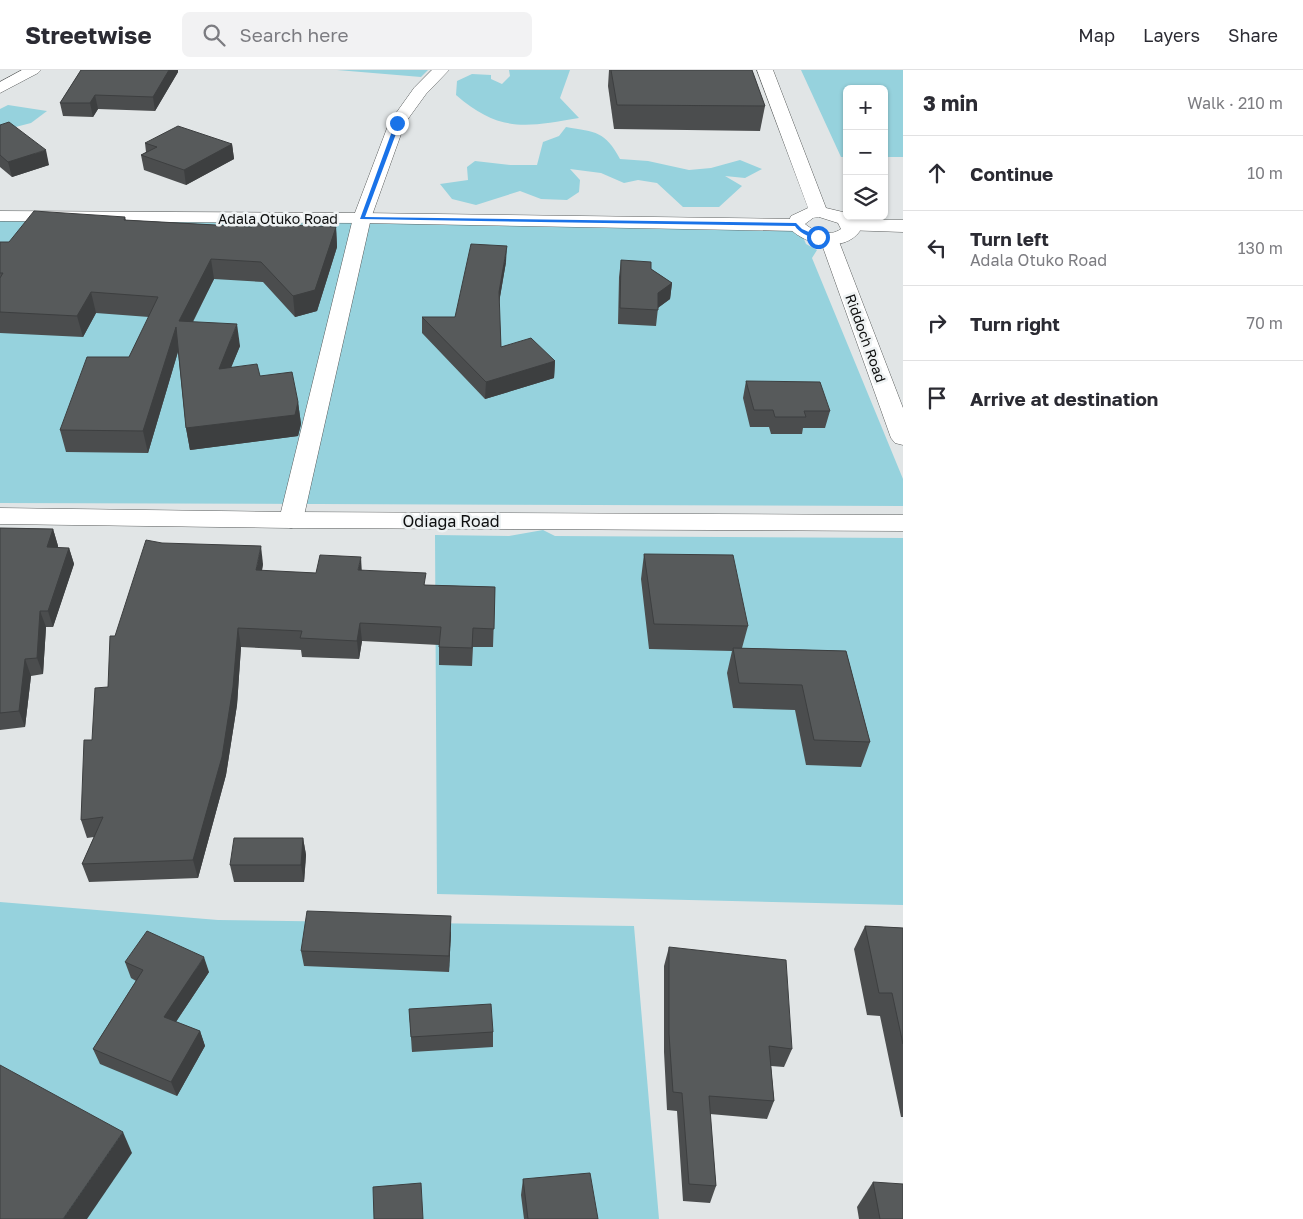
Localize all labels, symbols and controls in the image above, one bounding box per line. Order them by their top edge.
search box [182,12,532,57]
text: Streetwise [25,20,152,49]
icon: search [200,21,228,49]
text: Search here [240,23,348,46]
text: Map [1078,24,1115,46]
text: Layers [1143,24,1200,46]
text: Share [1228,24,1278,46]
map controls [843,85,888,220]
button: + [843,85,888,130]
text: 3 min [923,90,978,116]
text: Walk · 210 m [1187,93,1283,113]
route end [386,112,409,135]
button: − [843,130,888,175]
icon: ahead [923,159,951,187]
text: Continue [970,162,1053,185]
text: 10 m [1247,163,1283,183]
button: layers [843,175,888,220]
street label: Adala Otuko Road [218,210,338,227]
route start [807,226,830,249]
text: Turn left [970,227,1049,250]
icon: left [923,234,951,262]
text: 130 m [1238,238,1283,258]
text: Adala Otuko Road [970,250,1107,270]
street label: Riddoch Road [842,291,890,385]
icon: right [923,309,951,337]
text: Turn right [970,312,1060,335]
text: 70 m [1246,313,1283,333]
icon: arrive [923,384,951,412]
text: Arrive at destination [970,387,1158,410]
street label: Odiaga Road [402,511,500,531]

